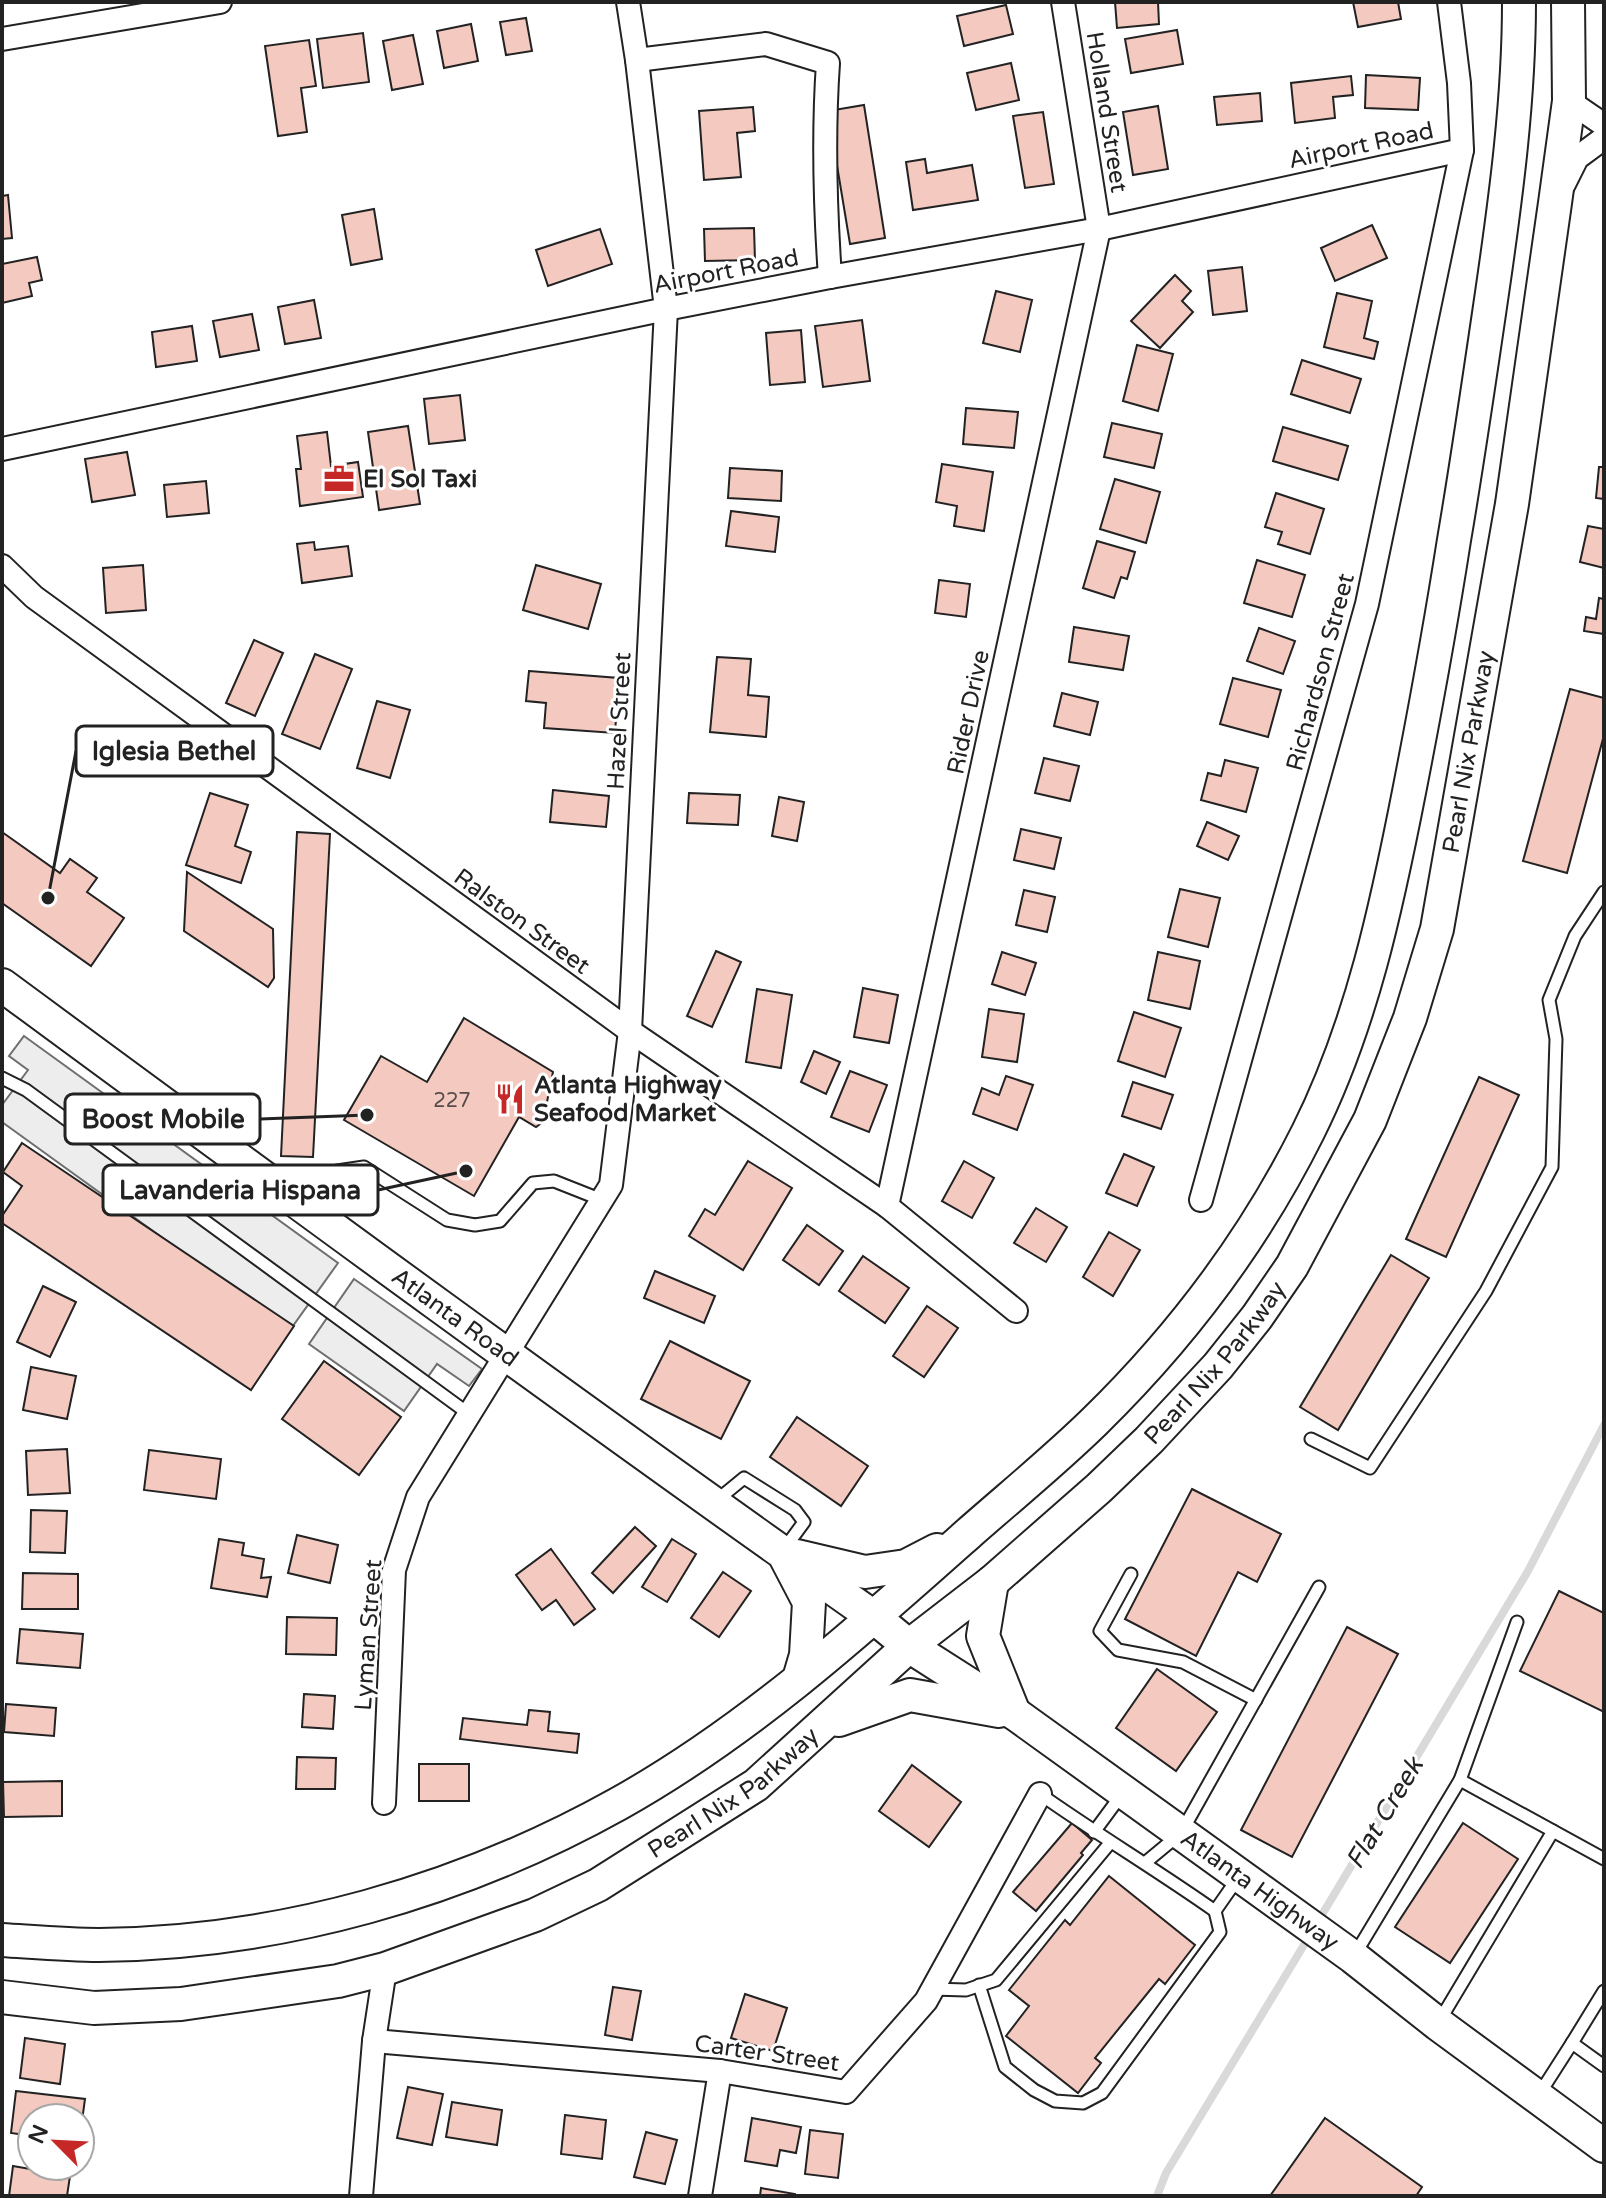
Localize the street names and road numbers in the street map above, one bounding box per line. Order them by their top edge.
street label: Holland Street [1079,30,1134,195]
street label: Airport Road [1286,116,1436,175]
street label: Airport Road [651,243,801,300]
street label: Richardson Street [1280,570,1361,774]
street label: Rider Drive [941,647,996,777]
street label: Pearl Nix Parkway [1437,648,1501,855]
street label: Hazel Street [601,651,638,791]
street label: Ralston Street [448,862,595,980]
street label: Atlanta Road [386,1262,524,1373]
street label: Pearl Nix Parkway [1138,1276,1292,1451]
street label: Lyman Street [349,1558,388,1712]
street label: Pearl Nix Parkway [642,1721,825,1865]
street label: Atlanta Highway [1175,1824,1344,1957]
street label: Carter Street [693,2029,841,2078]

